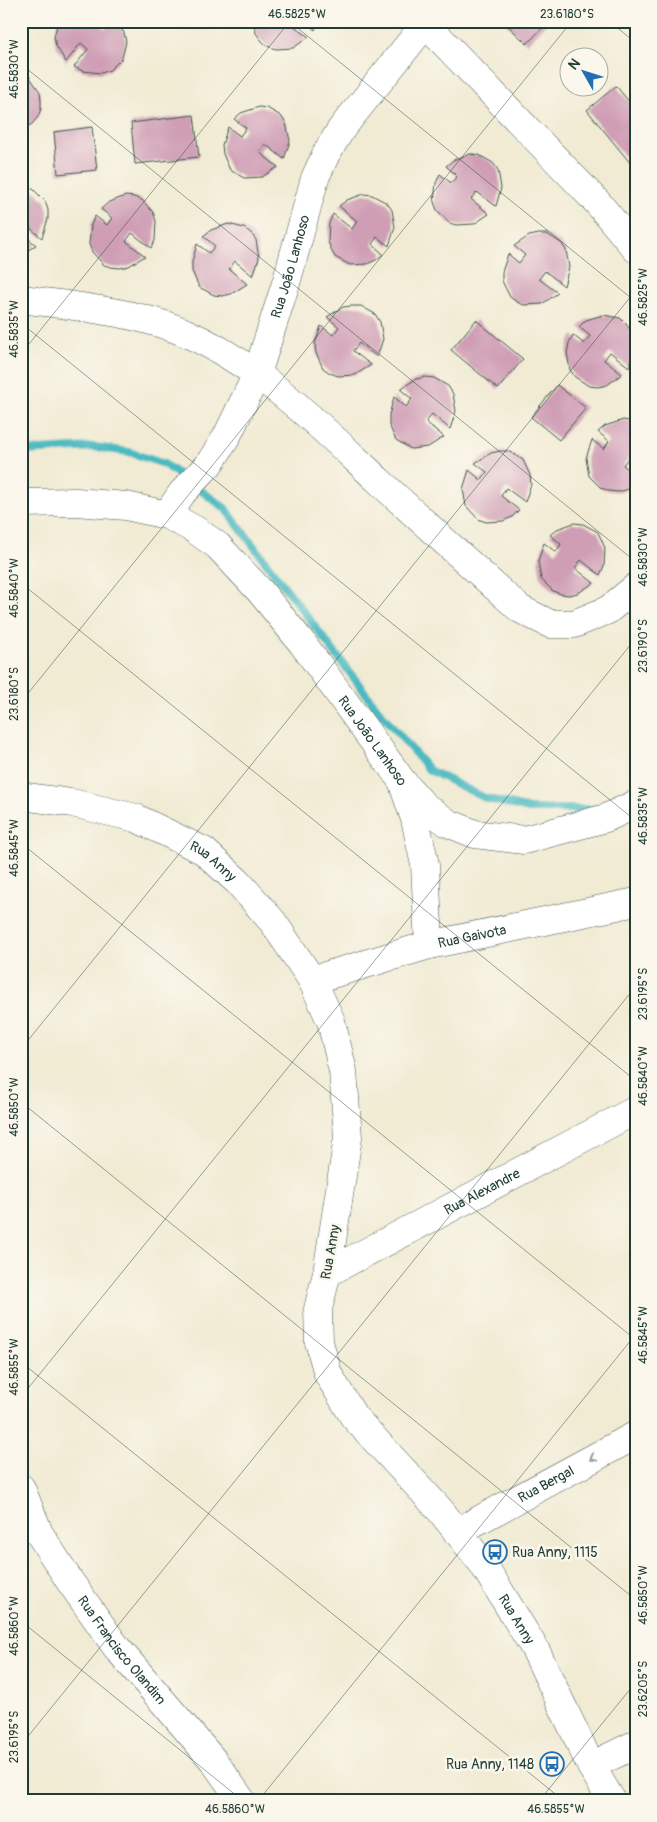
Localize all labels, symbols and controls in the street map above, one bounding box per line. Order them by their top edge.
text: 46.5825°W [268,7,326,22]
text: 23.6180°S [540,7,594,22]
text: 46.5830°W [7,39,22,99]
north arrow [560,48,610,98]
text: N [565,55,584,73]
street label: Rua João Lanhoso [267,213,314,320]
text: 46.5825°W [636,268,651,326]
text: 46.5835°W [7,300,22,358]
text: 46.5830°W [636,527,651,587]
text: 46.5840°W [7,558,22,618]
text: 23.6190°S [636,619,651,673]
text: 23.6180°S [7,667,22,721]
street label: Rua João Lanhoso [334,693,411,789]
text: 46.5835°W [636,787,651,845]
text: 46.5845°W [7,819,22,877]
street label: Rua Anny [187,837,240,885]
street label: Rua Gaivota [436,921,508,952]
text: 23.6195°S [636,968,651,1020]
text: 46.5840°W [636,1046,651,1106]
text: 46.5850°W [7,1077,22,1137]
street label: Rua Alexandre [441,1165,523,1219]
street label: Rua Anny [317,1223,344,1281]
text: 46.5845°W [636,1306,651,1364]
text: 46.5855°W [7,1338,22,1396]
one-way arrow [589,1452,598,1462]
street label: Rua Bergal [515,1462,577,1506]
bus stop icon: Rua Anny, 1115 [482,1539,508,1565]
place label: Rua Anny, 1115 [512,1544,598,1561]
text: 46.5850°W [636,1565,651,1625]
street label: Rua Anny [494,1591,538,1647]
street label: Rua Francisco Olandim [74,1593,169,1708]
text: 46.5860°W [7,1596,22,1656]
text: 23.6205°S [636,1661,651,1717]
text: 23.6195°S [7,1711,22,1763]
bus stop icon: Rua Anny, 1148 [539,1751,565,1777]
place label: Rua Anny, 1148 [446,1756,534,1773]
text: 46.5860°W [205,1802,265,1817]
text: 46.5855°W [527,1802,585,1817]

